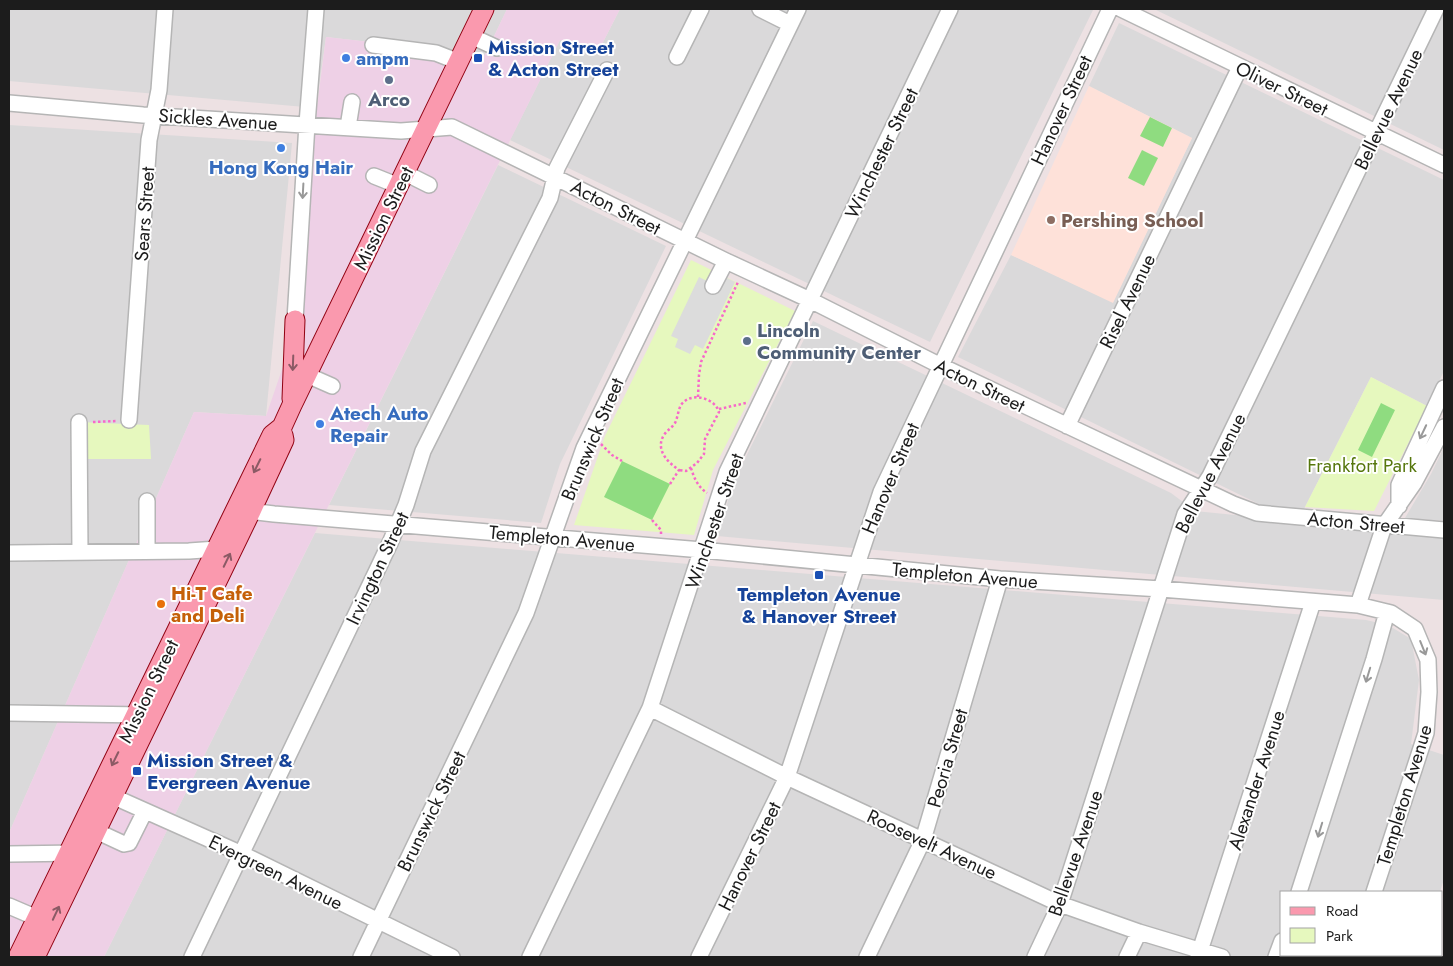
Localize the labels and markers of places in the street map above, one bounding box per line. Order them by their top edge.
place label: Mission Street & Acton Street [488,34,618,83]
place label: ampm [356,45,409,72]
marker: ampm [340,52,352,64]
marker: Mission Street & Acton Street [472,52,484,64]
marker: Arco [383,74,395,86]
place label: Arco [367,86,410,113]
marker: Hong Kong Hair [275,142,287,154]
place label: Hong Kong Hair [209,154,354,181]
place label: Pershing School [1061,207,1204,234]
marker: Pershing School [1045,214,1057,226]
place label: Lincoln Community Center [757,317,921,366]
marker: Lincoln Community Center [741,335,753,347]
place label: Atech Auto Repair [329,400,429,449]
marker: Atech Auto Repair [314,418,326,430]
marker: Templeton Avenue & Hanover Street [813,569,825,581]
place label: Hi-T Cafe and Deli [171,580,253,629]
place label: Templeton Avenue & Hanover Street [737,581,901,630]
marker: Hi-T Cafe and Deli [155,598,167,610]
place label: Mission Street & Evergreen Avenue [147,747,311,796]
marker: Mission Street & Evergreen Avenue [131,765,143,777]

